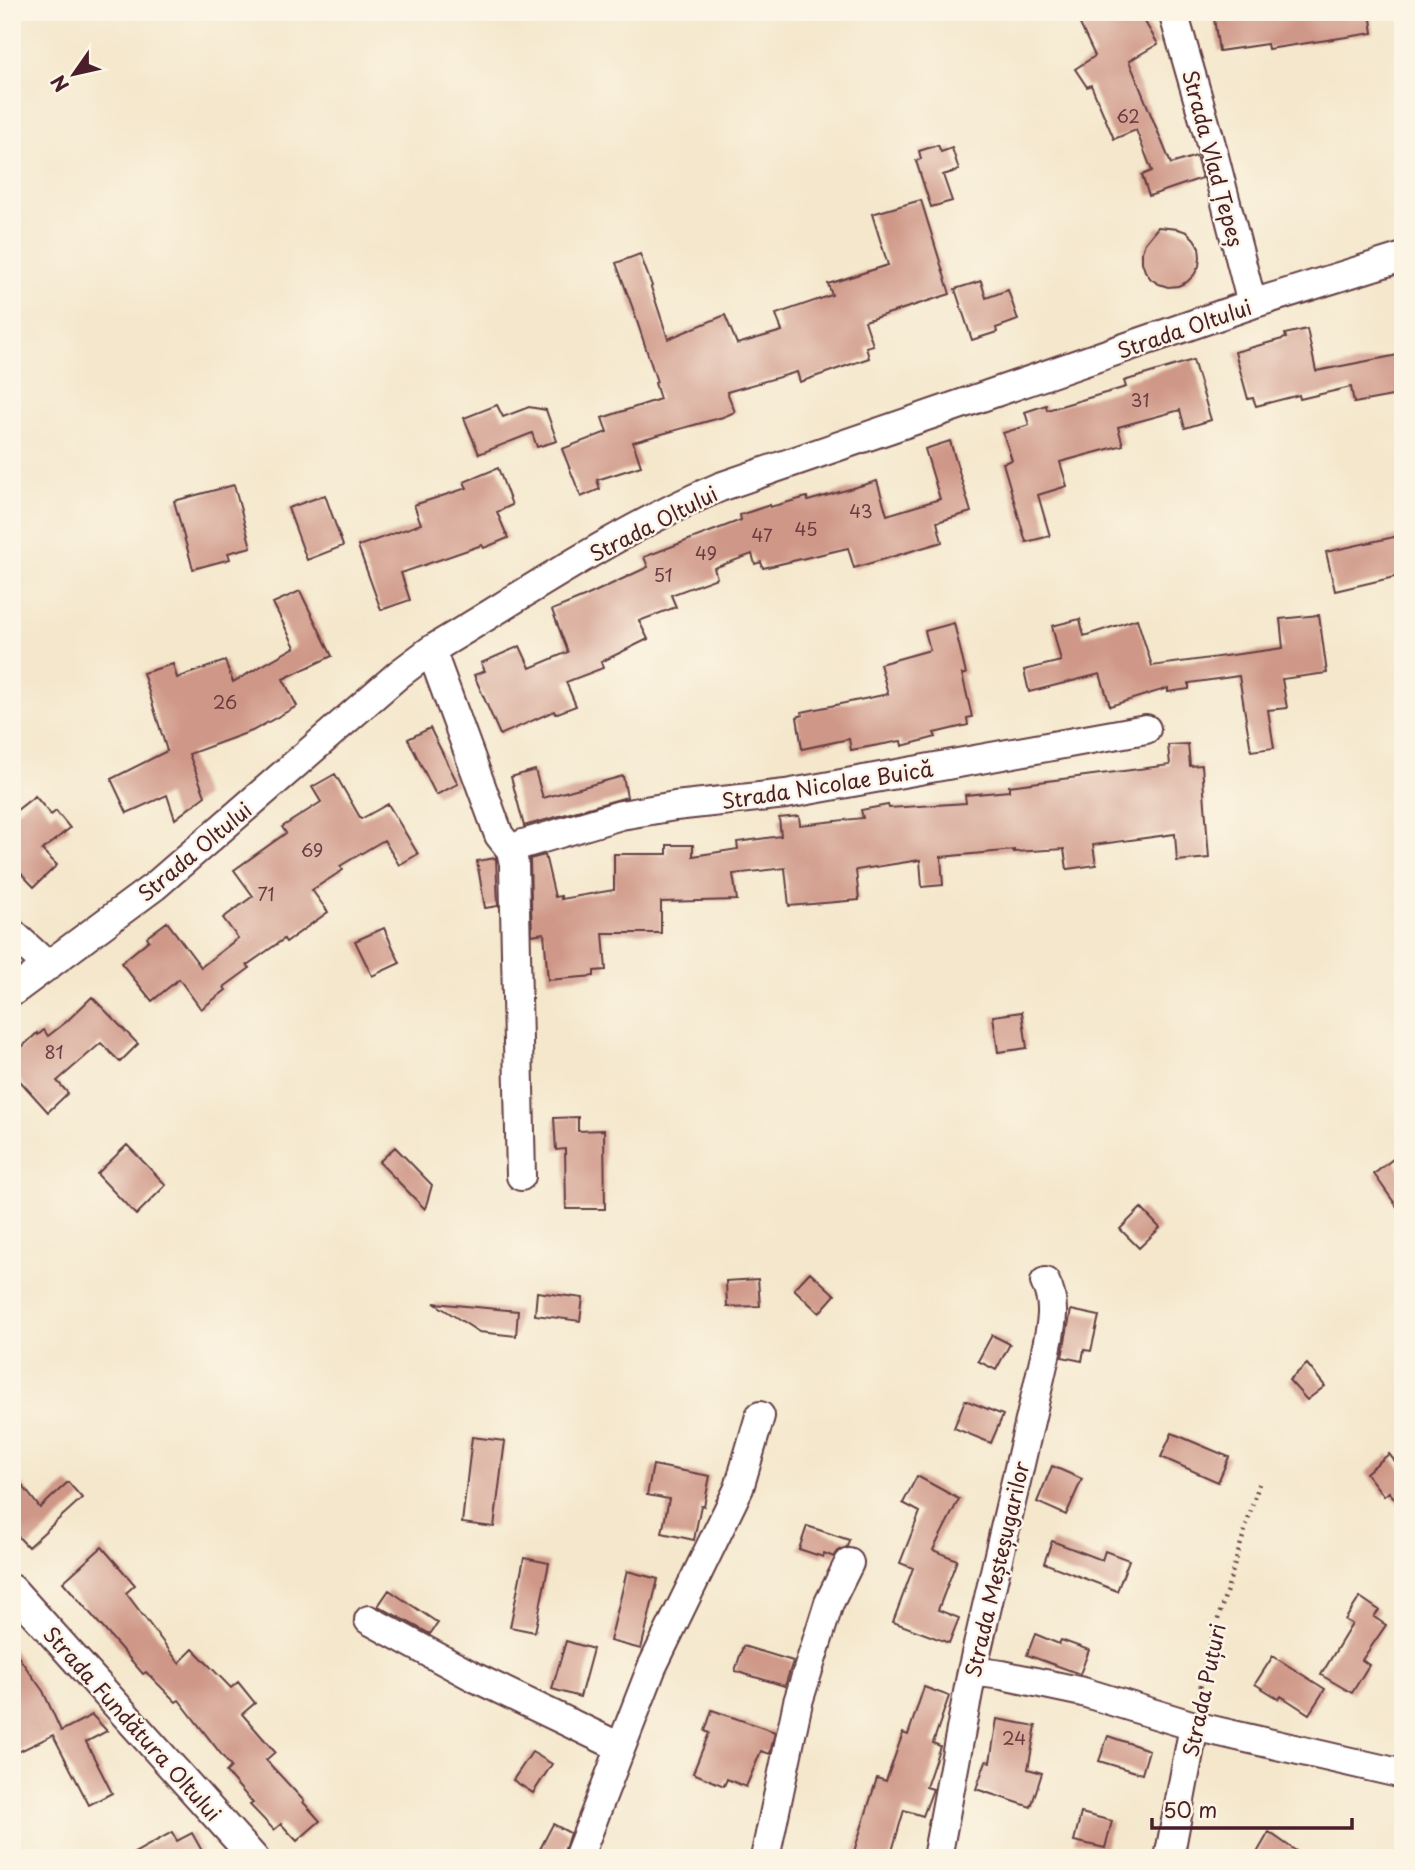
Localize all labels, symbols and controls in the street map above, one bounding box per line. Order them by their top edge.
north arrow [38,38,108,108]
street label: Strada Vlad Țepeș [1175,66,1253,250]
text: N [43,70,75,98]
house number: 62 [1116,102,1140,129]
street label: Strada Oltului [1112,290,1256,366]
house number: 31 [1131,386,1149,413]
street label: Strada Oltului [583,477,723,569]
house number: 43 [849,497,873,524]
house number: 45 [795,515,818,542]
house number: 47 [751,521,773,548]
house number: 49 [695,539,717,566]
house number: 51 [653,561,673,588]
house number: 26 [213,688,237,715]
street label: Strada Nicolae Buică [719,751,936,817]
street label: Strada Oltului [130,794,258,908]
house number: 69 [301,836,323,863]
house number: 71 [258,880,274,907]
house number: 81 [44,1038,64,1065]
street label: Strada Meșteșugarilor [956,1458,1036,1680]
street label: Strada Fundătura Oltului [36,1618,230,1828]
street label: Strada Puțuri [1173,1620,1233,1760]
house number: 24 [1002,1724,1026,1751]
scale bar [1152,1786,1352,1830]
text: 50 m [1163,1793,1217,1825]

